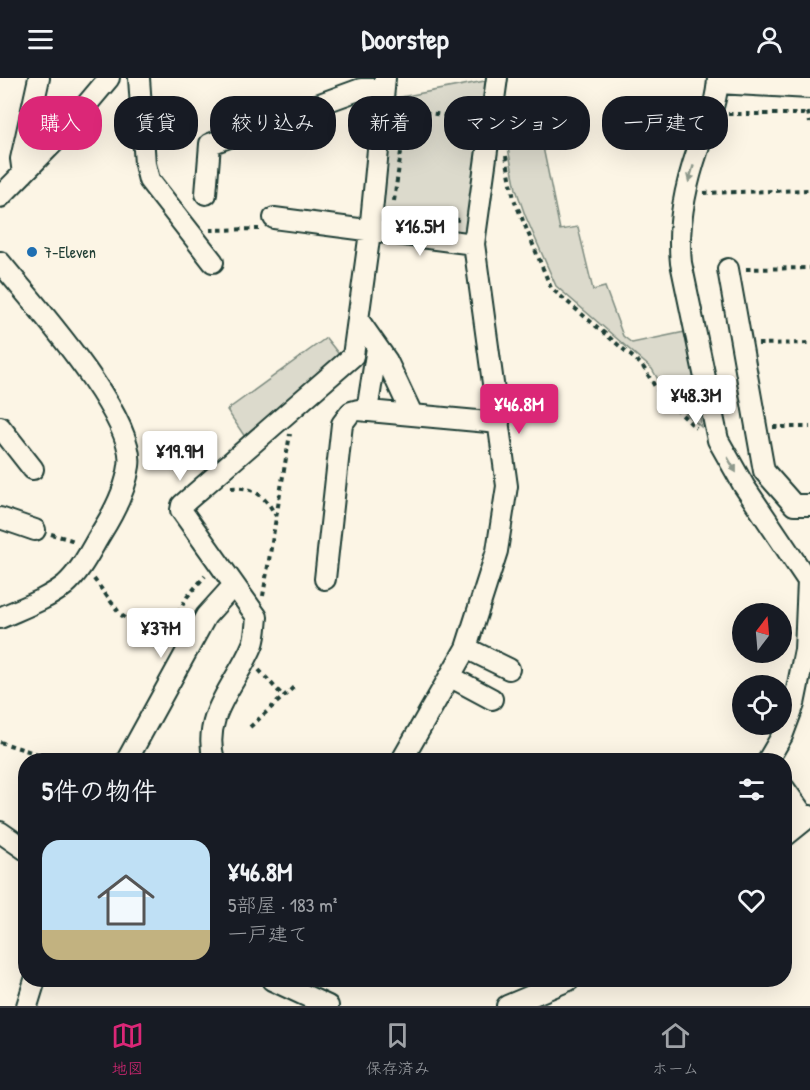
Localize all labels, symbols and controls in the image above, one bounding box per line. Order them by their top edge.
text: Doorstep [362,21,448,57]
icon: menu [24,23,57,56]
icon: person [753,23,786,56]
chip: 購入 [18,96,102,150]
chip: 賃貸 [114,96,198,150]
chip: 絞り込み [210,96,336,150]
chip: 新着 [348,96,432,150]
chip: マンション [444,96,590,150]
chip: 一戸建て [602,96,728,150]
one-way arrow [685,165,695,183]
pin: ¥16.5M [371,206,469,257]
text: ¥16.5M [395,212,445,239]
place label: 7-Eleven [44,241,96,263]
marker: 7-Eleven [25,245,39,259]
pin: ¥48.3M [647,375,745,426]
text: ¥48.3M [671,381,721,408]
pin: ¥46.8M [470,384,568,435]
text: ¥46.8M [494,390,544,417]
pin: ¥19.9M [131,431,229,482]
text: ¥19.9M [156,437,204,464]
one-way arrow [727,457,737,474]
north arrow [732,603,792,663]
map controls [732,603,792,735]
pin: ¥37M [125,608,197,659]
text: ¥37M [141,614,181,641]
button: locate [732,675,792,735]
text: 5件の物件 [42,773,157,808]
icon: filters [735,773,768,806]
text: ¥46.8M [228,854,292,889]
icon: home [90,864,162,936]
icon: heart [735,884,768,917]
text: 5部屋 · 183 m² [228,891,337,918]
text: 一戸建て [228,920,308,947]
tab: 地図 [111,1019,144,1079]
tab: 保存済み [366,1019,430,1079]
tab: ホーム [652,1019,699,1079]

